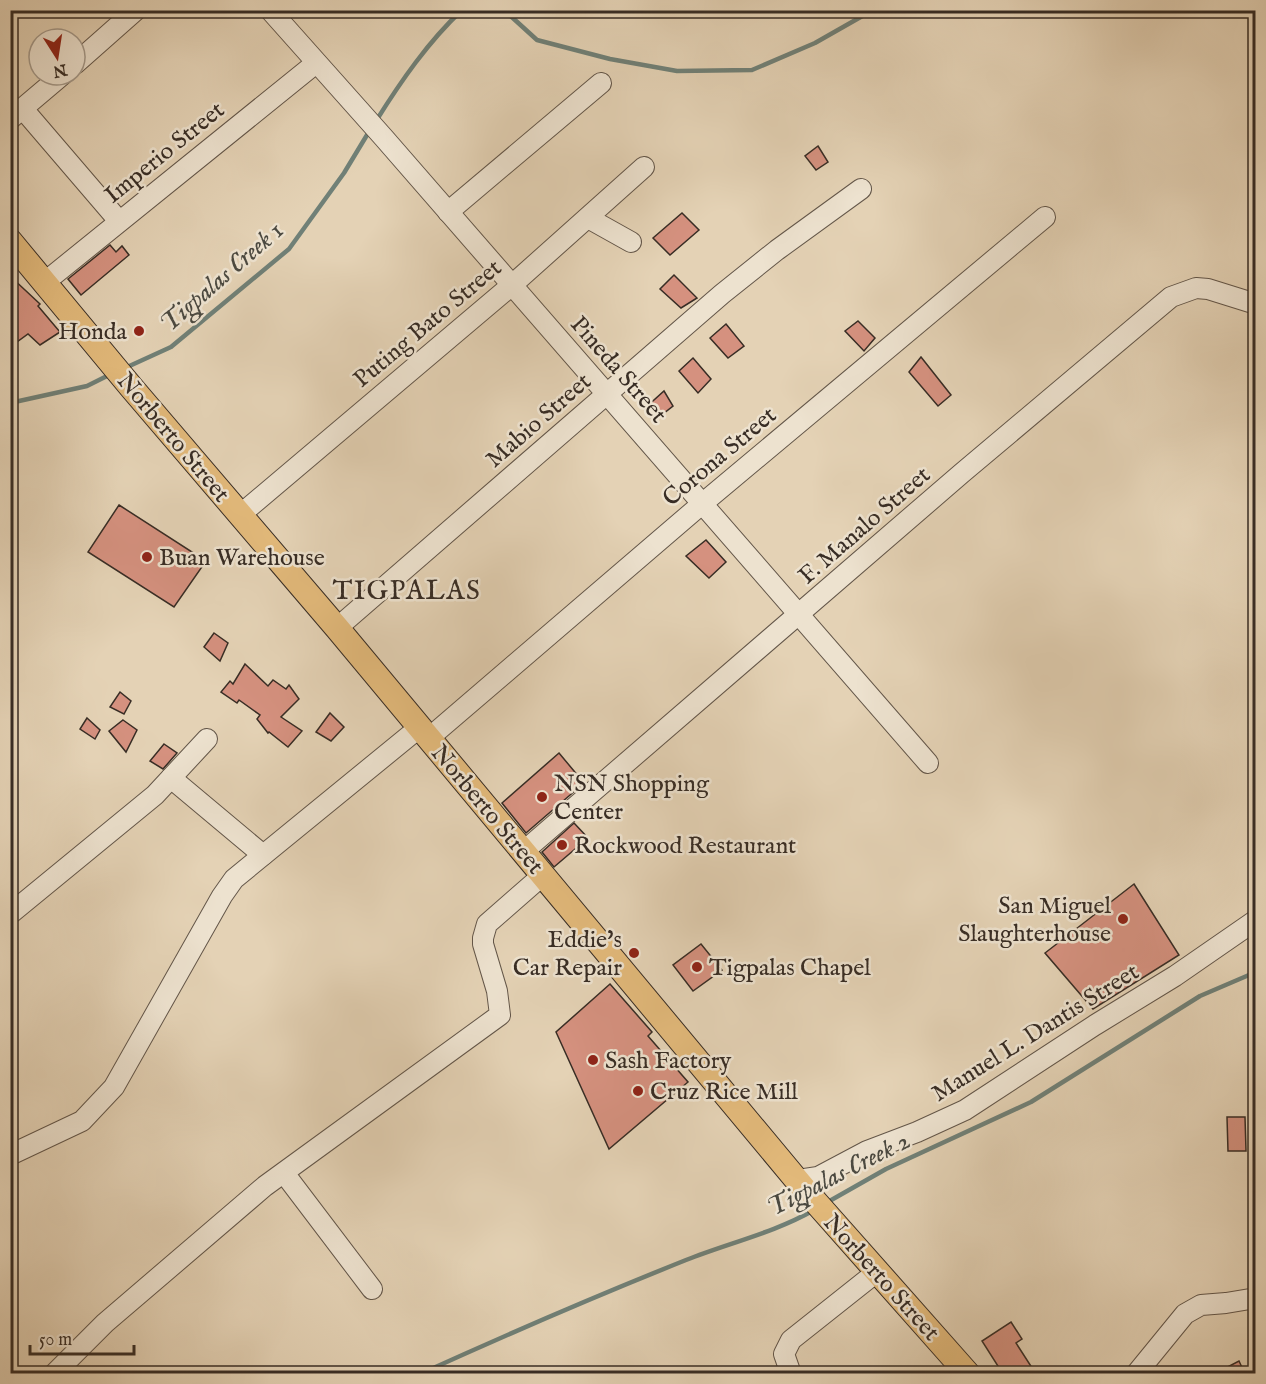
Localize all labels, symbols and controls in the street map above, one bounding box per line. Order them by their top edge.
north arrow [27,27,87,87]
text: N [51,58,70,81]
street label: Imperio Street [99,95,231,211]
water label: Tigpalas Creek 1 [153,214,291,341]
street label: Puting Bato Street [347,253,508,395]
street label: Pineda Street [563,310,673,430]
place label: Honda [58,317,128,348]
marker: Honda [132,324,146,338]
street label: Norberto Street [109,367,236,509]
street label: Mabio Street [480,367,598,475]
street label: Corona Street [656,400,783,514]
street label: F. Manalo Street [793,460,937,592]
place label: Buan Warehouse [159,543,325,574]
marker: Buan Warehouse [140,550,154,564]
district label: TIGPALAS [333,575,481,609]
street label: Norberto Street [423,739,550,881]
place label: NSN Shopping Center [554,769,710,828]
marker: NSN Shopping Center [535,790,549,804]
place label: Rockwood Restaurant [574,831,796,862]
marker: Rockwood Restaurant [555,838,569,852]
place label: San Miguel Slaughterhouse [958,891,1111,950]
marker: San Miguel Slaughterhouse [1116,912,1130,926]
place label: Eddie's Car Repair [513,925,622,984]
marker: Eddie's Car Repair [627,946,641,960]
place label: Tigpalas Chapel [709,953,871,984]
street label: Manuel L. Dantis Street [926,957,1145,1110]
marker: Tigpalas Chapel [690,960,704,974]
place label: Sash Factory [605,1046,732,1077]
marker: Sash Factory [586,1053,600,1067]
place label: Cruz Rice Mill [650,1077,798,1108]
marker: Cruz Rice Mill [631,1084,645,1098]
water label: Tigpalas Creek 2 [762,1124,916,1225]
street label: Norberto Street [816,1208,946,1348]
scale bar [30,1318,134,1356]
text: 50 m [39,1329,72,1352]

